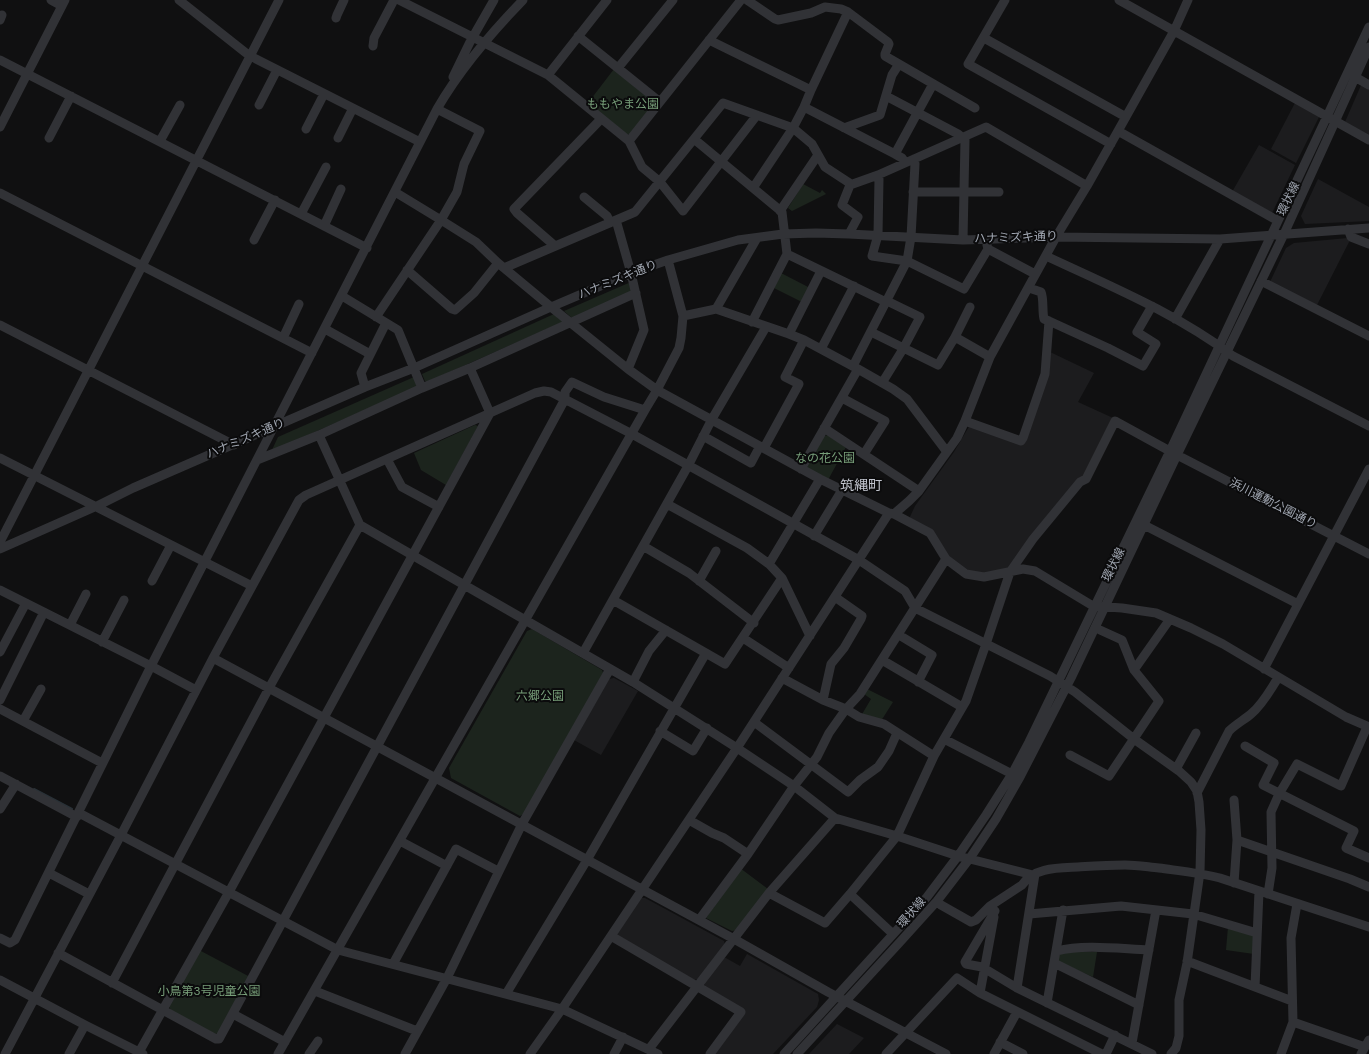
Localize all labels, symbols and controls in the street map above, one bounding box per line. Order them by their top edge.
park label: ももやま公園 [587,98,659,112]
street label: 環状線 [1275,180,1303,218]
street label: ハナミズキ通り [974,229,1058,247]
street label: ハナミズキ通り [576,258,660,302]
street label: ハナミズキ通り [205,416,287,462]
park label: なの花公園 [795,452,855,466]
street label: 浜川運動公園通り [1227,476,1319,532]
district label: 筑縄町 [840,478,882,494]
street label: 環状線 [1100,546,1128,584]
park label: 六郷公園 [516,690,564,704]
street label: 環状線 [895,895,929,931]
park label: 小鳥第3号児童公園 [157,985,261,999]

